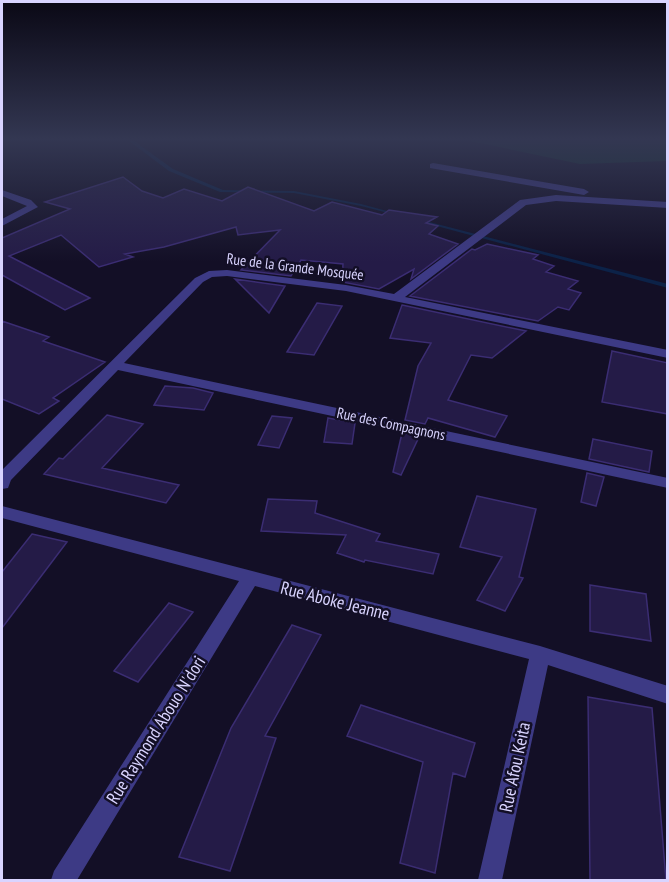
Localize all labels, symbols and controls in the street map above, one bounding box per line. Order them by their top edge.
street label: Rue de la Grande Mosquée [225,249,365,284]
street label: Rue des Compagnons [335,403,447,444]
street label: Rue Aboke Jeanne [278,576,392,625]
street label: Rue Raymond Abouo N'dori [101,652,210,808]
street label: Rue Afou Keita [494,720,535,814]

